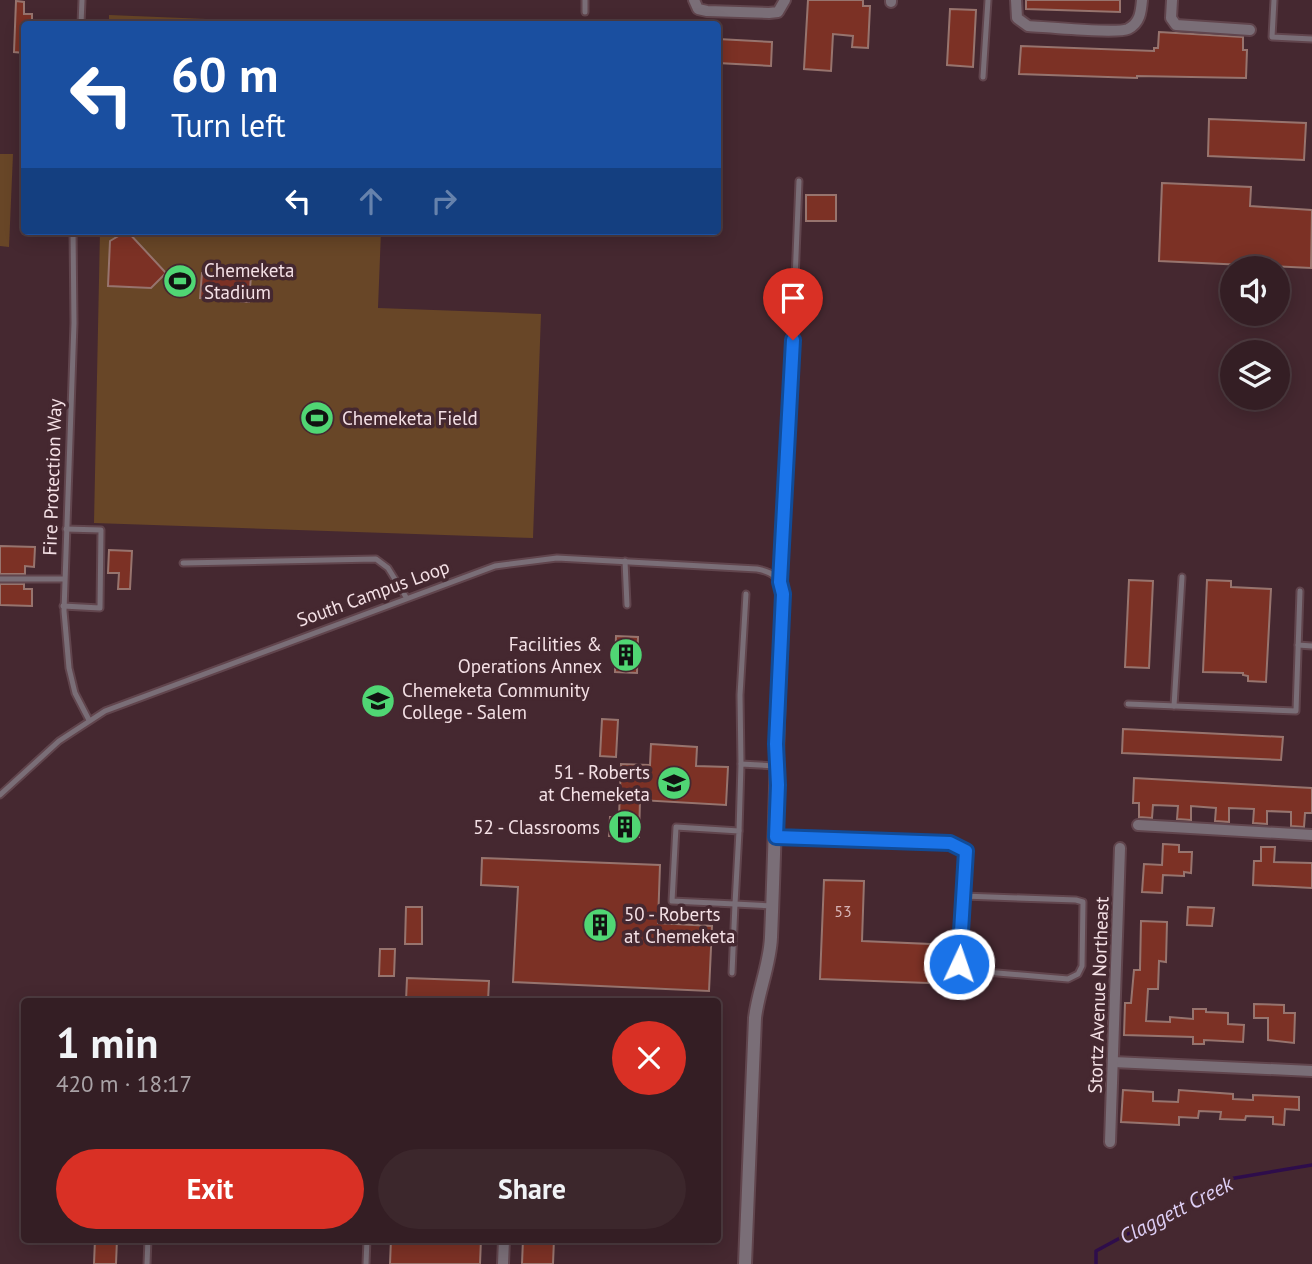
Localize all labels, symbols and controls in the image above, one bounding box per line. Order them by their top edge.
text: 60 m [171,42,278,106]
icon: left [56,49,147,140]
text: Turn left [171,104,286,146]
icon: left [279,182,317,220]
icon: ahead [352,182,390,220]
icon: right [425,182,463,220]
map controls [1220,256,1290,410]
button: sound [1220,256,1290,326]
place label: Chemeketa Stadium [204,258,294,304]
sports icon: Chemeketa Stadium [161,262,199,300]
pin [763,268,823,340]
icon: arrive [774,279,812,317]
button: layers [1220,340,1290,410]
street label: Fire Protection Way [37,398,67,556]
sports icon: Chemeketa Field [298,399,336,437]
place label: Chemeketa Field [342,406,478,430]
street label: South Campus Loop [293,554,453,632]
place label: Facilities & Operations Annex [458,632,602,678]
building icon: Facilities & Operations Annex [607,636,645,674]
place label: Chemeketa Community College - Salem [402,678,590,724]
school or university icon: Chemeketa Community College - Salem [359,682,397,720]
place label: 51 - Roberts at Chemeketa [539,760,650,806]
school or university icon: 51 - Roberts at Chemeketa [655,764,693,802]
building icon: 52 - Classrooms [606,808,644,846]
place label: 52 - Classrooms [473,815,600,839]
street label: Stortz Avenue Northeast [1083,896,1113,1094]
house number: 53 [834,901,852,921]
place label: 50 - Roberts at Chemeketa [624,902,735,948]
building icon: 50 - Roberts at Chemeketa [581,906,619,944]
position arrow [922,927,996,1001]
text: 1 min [56,1015,158,1070]
button: close [612,1021,686,1095]
text: 420 m · 18:17 [56,1069,192,1098]
button: Exit [56,1149,364,1229]
button: Share [378,1149,686,1229]
water label: Claggett Creek [1115,1169,1239,1250]

